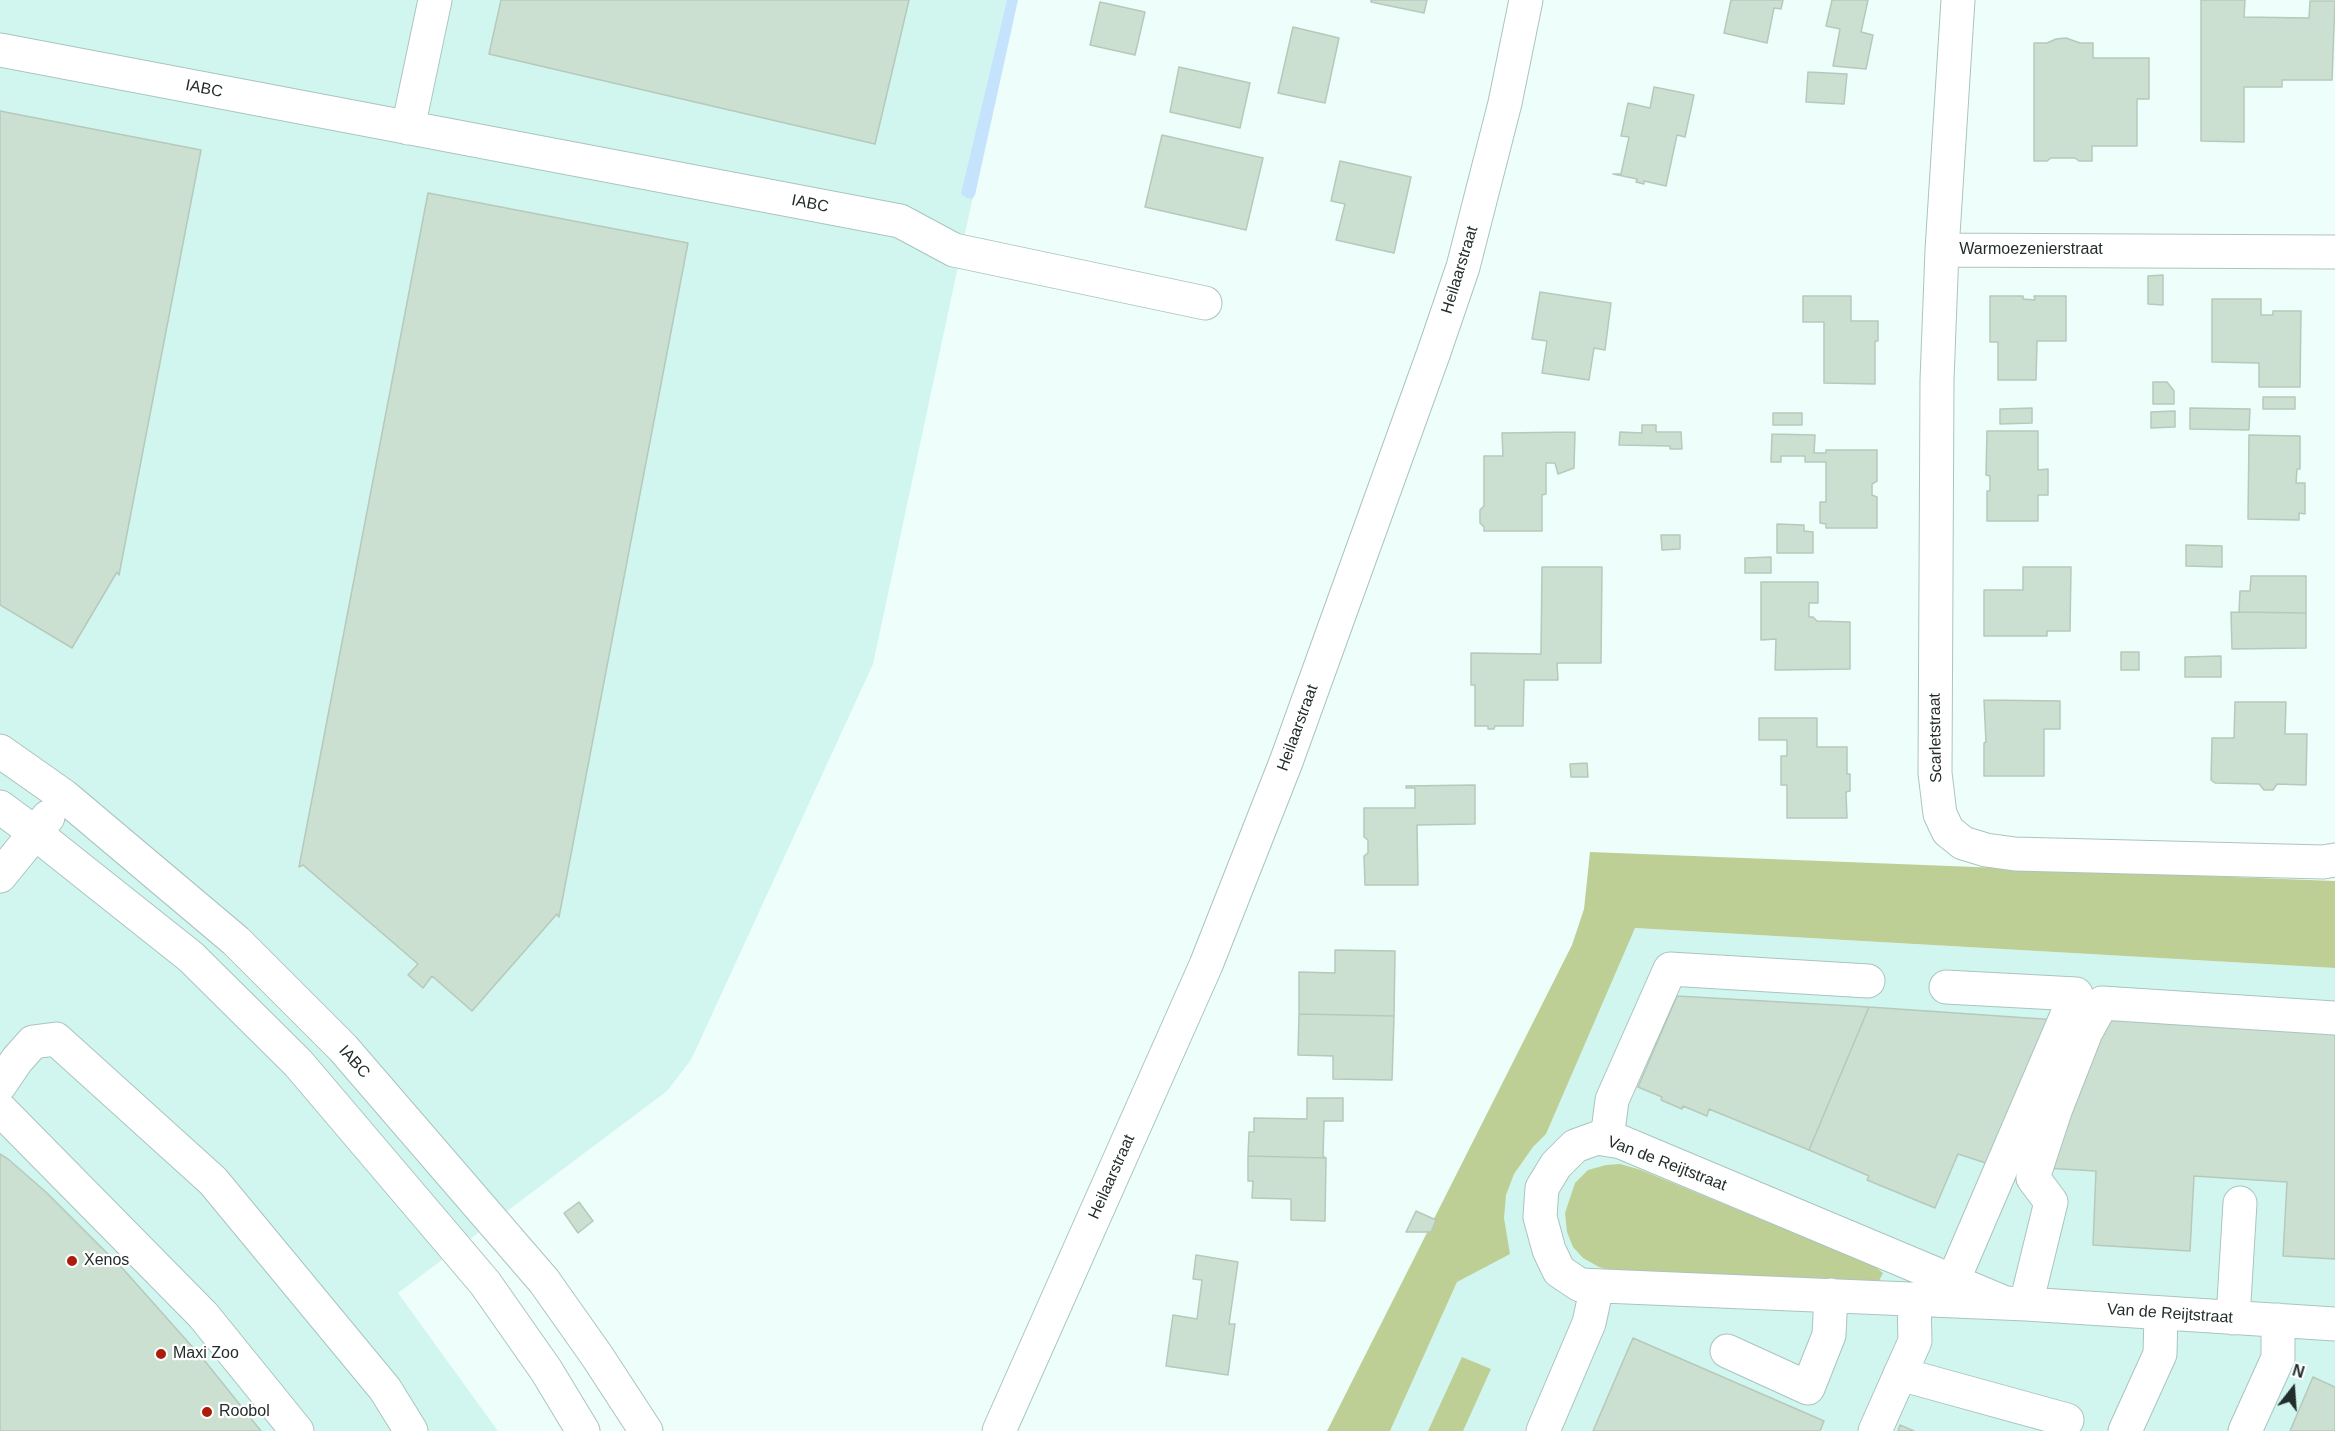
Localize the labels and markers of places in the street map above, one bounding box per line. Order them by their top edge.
place label: Xenos [84,1251,129,1271]
marker: Xenos [65,1254,79,1268]
place label: Maxi Zoo [173,1344,239,1364]
marker: Maxi Zoo [154,1347,168,1361]
place label: Roobol [219,1402,270,1422]
marker: Roobol [200,1405,214,1419]

